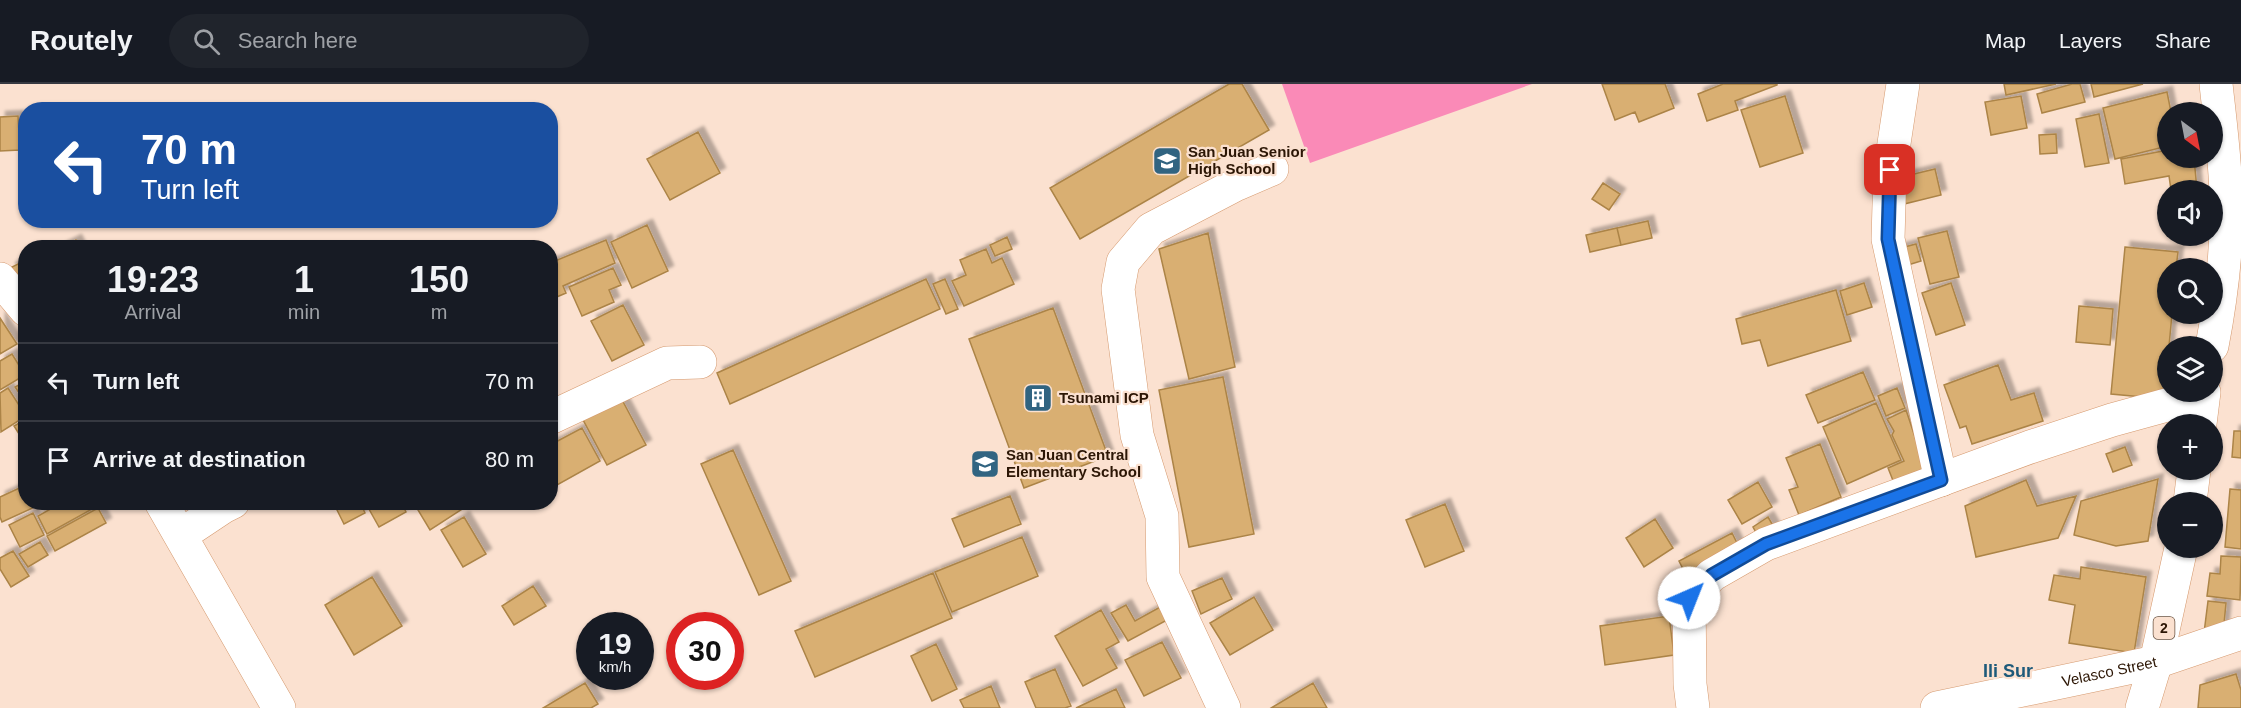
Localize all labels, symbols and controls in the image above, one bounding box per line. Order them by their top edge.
search box [169,14,589,68]
text: Routely [30,25,133,56]
icon: search [190,25,223,58]
text: Search here [238,28,358,53]
text: Map [1985,29,2026,52]
text: Layers [2059,29,2122,52]
text: Share [2155,29,2211,52]
north arrow [2157,102,2223,168]
map controls [2157,102,2223,558]
icon: left [42,126,120,204]
text: 70 m [141,126,237,173]
place label: San Juan Senior High School [1188,143,1306,177]
pin [1864,144,1915,195]
school or university icon: San Juan Senior High School [1151,145,1183,177]
icon: arrive [1873,153,1906,186]
text: Turn left [141,175,239,205]
button: sound [2157,180,2223,246]
button: search [2157,258,2223,324]
text: 19:23 [107,259,199,300]
text: 1 [294,259,314,300]
text: 150 [409,259,469,300]
text: Arrival [125,301,181,323]
text: min [288,301,320,323]
text: m [431,301,447,323]
button: layers [2157,336,2223,402]
icon: left [42,366,75,399]
text: Turn left [93,369,179,394]
text: 70 m [485,369,534,394]
building icon: Tsunami ICP [1022,382,1054,414]
place label: Tsunami ICP [1059,389,1149,406]
button: + [2157,414,2223,480]
icon: arrive [42,444,75,477]
place label: San Juan Central Elementary School [1006,446,1141,480]
text: Arrive at destination [93,447,306,472]
text: 80 m [485,447,534,472]
school or university icon: San Juan Central Elementary School [969,448,1001,480]
button: − [2157,492,2223,558]
position arrow [1657,566,1721,630]
speed limit sign: 30 [666,612,744,690]
road number: 2 [2154,617,2174,639]
text: 19 [598,627,632,660]
street label: Velasco Street [2060,653,2159,690]
text: km/h [599,658,631,675]
district label: Ili Sur [1983,661,2033,681]

